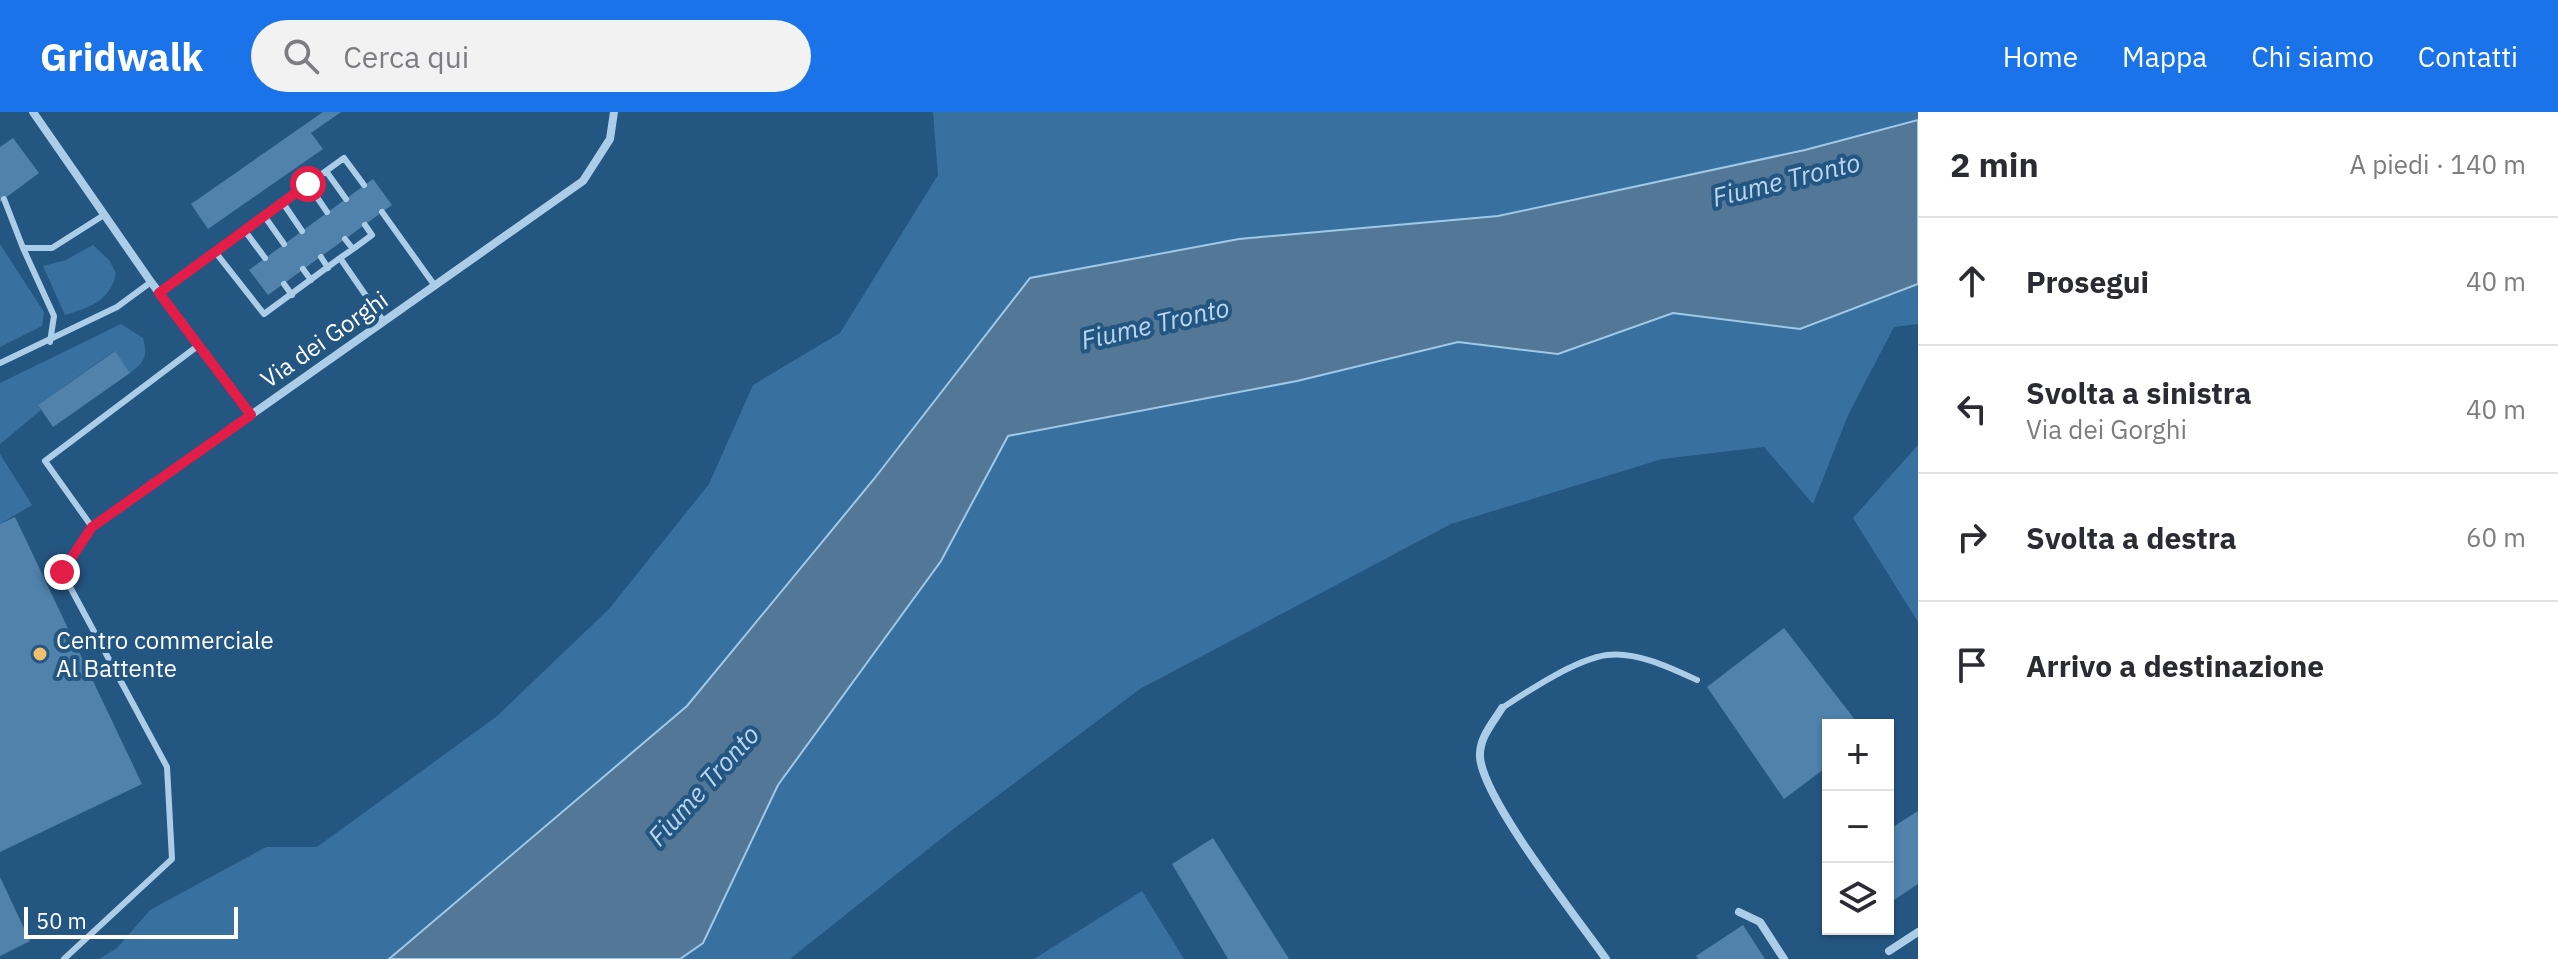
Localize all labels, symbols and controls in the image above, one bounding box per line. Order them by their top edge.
search box [251,20,811,92]
text: Gridwalk [40,32,203,81]
icon: search [279,34,323,78]
text: Cerca qui [343,37,469,76]
text: Home [2003,38,2078,75]
text: Mappa [2122,38,2207,75]
text: Chi siamo [2251,38,2374,75]
text: Contatti [2418,38,2518,75]
text: 2 min [1950,142,2039,186]
water label: Fiume Tronto [1709,144,1863,214]
text: A piedi · 140 m [2349,147,2526,181]
route start [290,166,326,202]
icon: ahead [1950,259,1994,303]
text: Prosegui [2026,262,2149,301]
text: 40 m [2466,264,2526,298]
street label: Via dei Gorghi [254,283,394,395]
water label: Fiume Tronto [1078,289,1232,357]
text: Svolta a sinistra [2026,373,2252,412]
icon: left [1950,387,1994,431]
text: 40 m [2466,392,2526,426]
text: Via dei Gorghi [2026,412,2187,446]
icon: right [1950,515,1994,559]
text: Svolta a destra [2026,518,2237,557]
text: 60 m [2466,520,2526,554]
route end [44,554,80,590]
place label: Centro commerciale Al Battente [56,624,274,684]
icon: arrive [1950,643,1994,687]
marker: Centro commerciale Al Battente [31,645,49,663]
text: Arrivo a destinazione [2026,646,2324,685]
water label: Fiume Tronto [640,717,766,853]
map controls [1822,719,1894,935]
button: + [1822,719,1894,791]
button: − [1822,791,1894,863]
button: layers [1822,863,1894,935]
scale bar [24,903,238,939]
text: 50 m [36,906,87,935]

